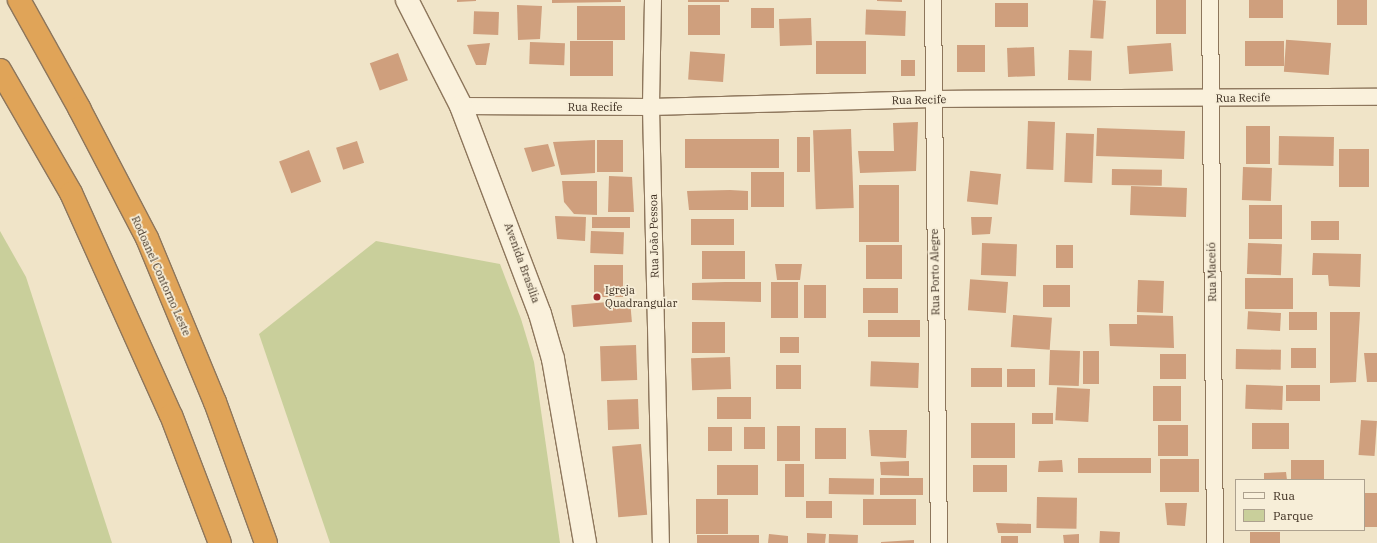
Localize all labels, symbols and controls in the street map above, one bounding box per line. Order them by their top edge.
street label: Rua Recife [1216,91,1270,105]
street label: Rua Recife [892,93,946,107]
street label: Rua Recife [568,100,622,114]
street label: Rua João Pessoa [647,194,661,278]
street label: Rodoanel Contorno Leste [129,214,193,338]
street label: Avenida Brasília [501,221,543,305]
street label: Rua Porto Alegre [928,229,942,315]
street label: Rua Maceió [1205,242,1219,302]
place label: Igreja Quadrangular [605,284,677,310]
marker: Igreja Quadrangular [592,292,602,302]
legend [1235,479,1365,531]
text: Rua [1273,488,1295,503]
text: Parque [1273,508,1313,523]

